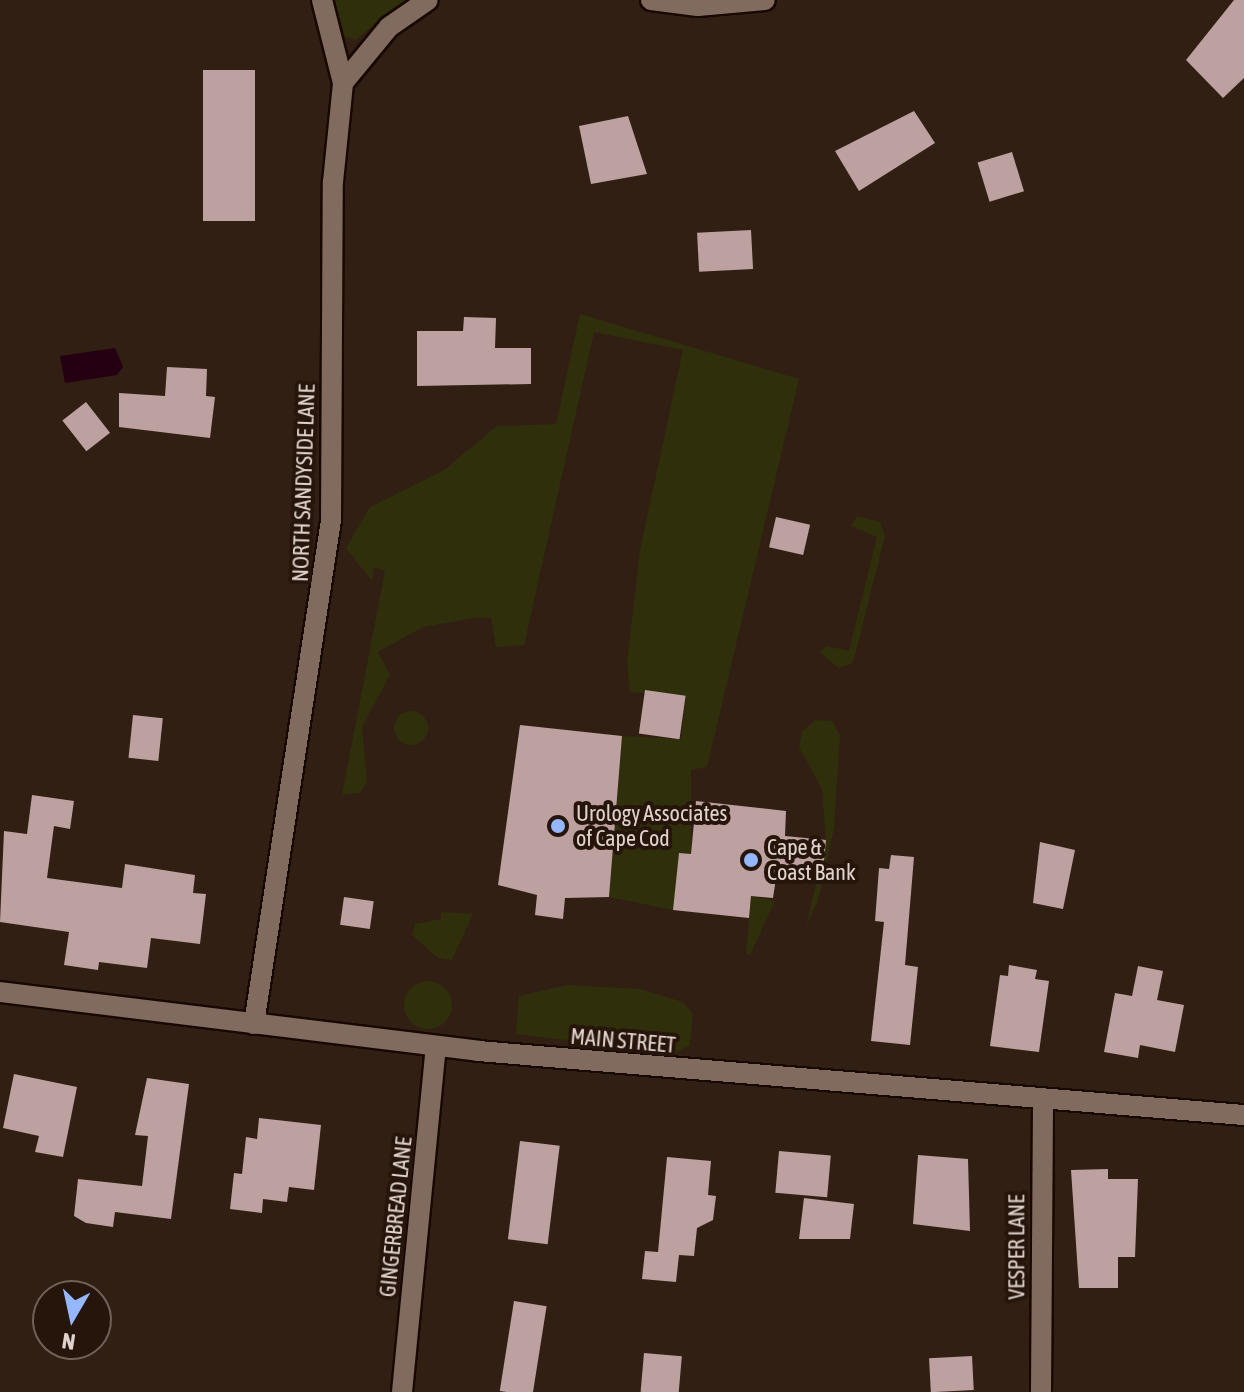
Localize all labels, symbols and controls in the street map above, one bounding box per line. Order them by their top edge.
street label: NORTH SANDYSIDE LANE [287,384,321,582]
place label: Urology Associates of Cape Cod [576,800,727,852]
marker: Urology Associates of Cape Cod [547,815,569,837]
place label: Cape & Coast Bank [767,834,856,886]
marker: Cape & Coast Bank [742,851,760,869]
street label: MAIN STREET [569,1023,677,1059]
street label: GINGERBREAD LANE [374,1136,418,1298]
street label: VESPER LANE [1004,1194,1030,1300]
north arrow [32,1280,112,1360]
text: N [60,1328,77,1356]

